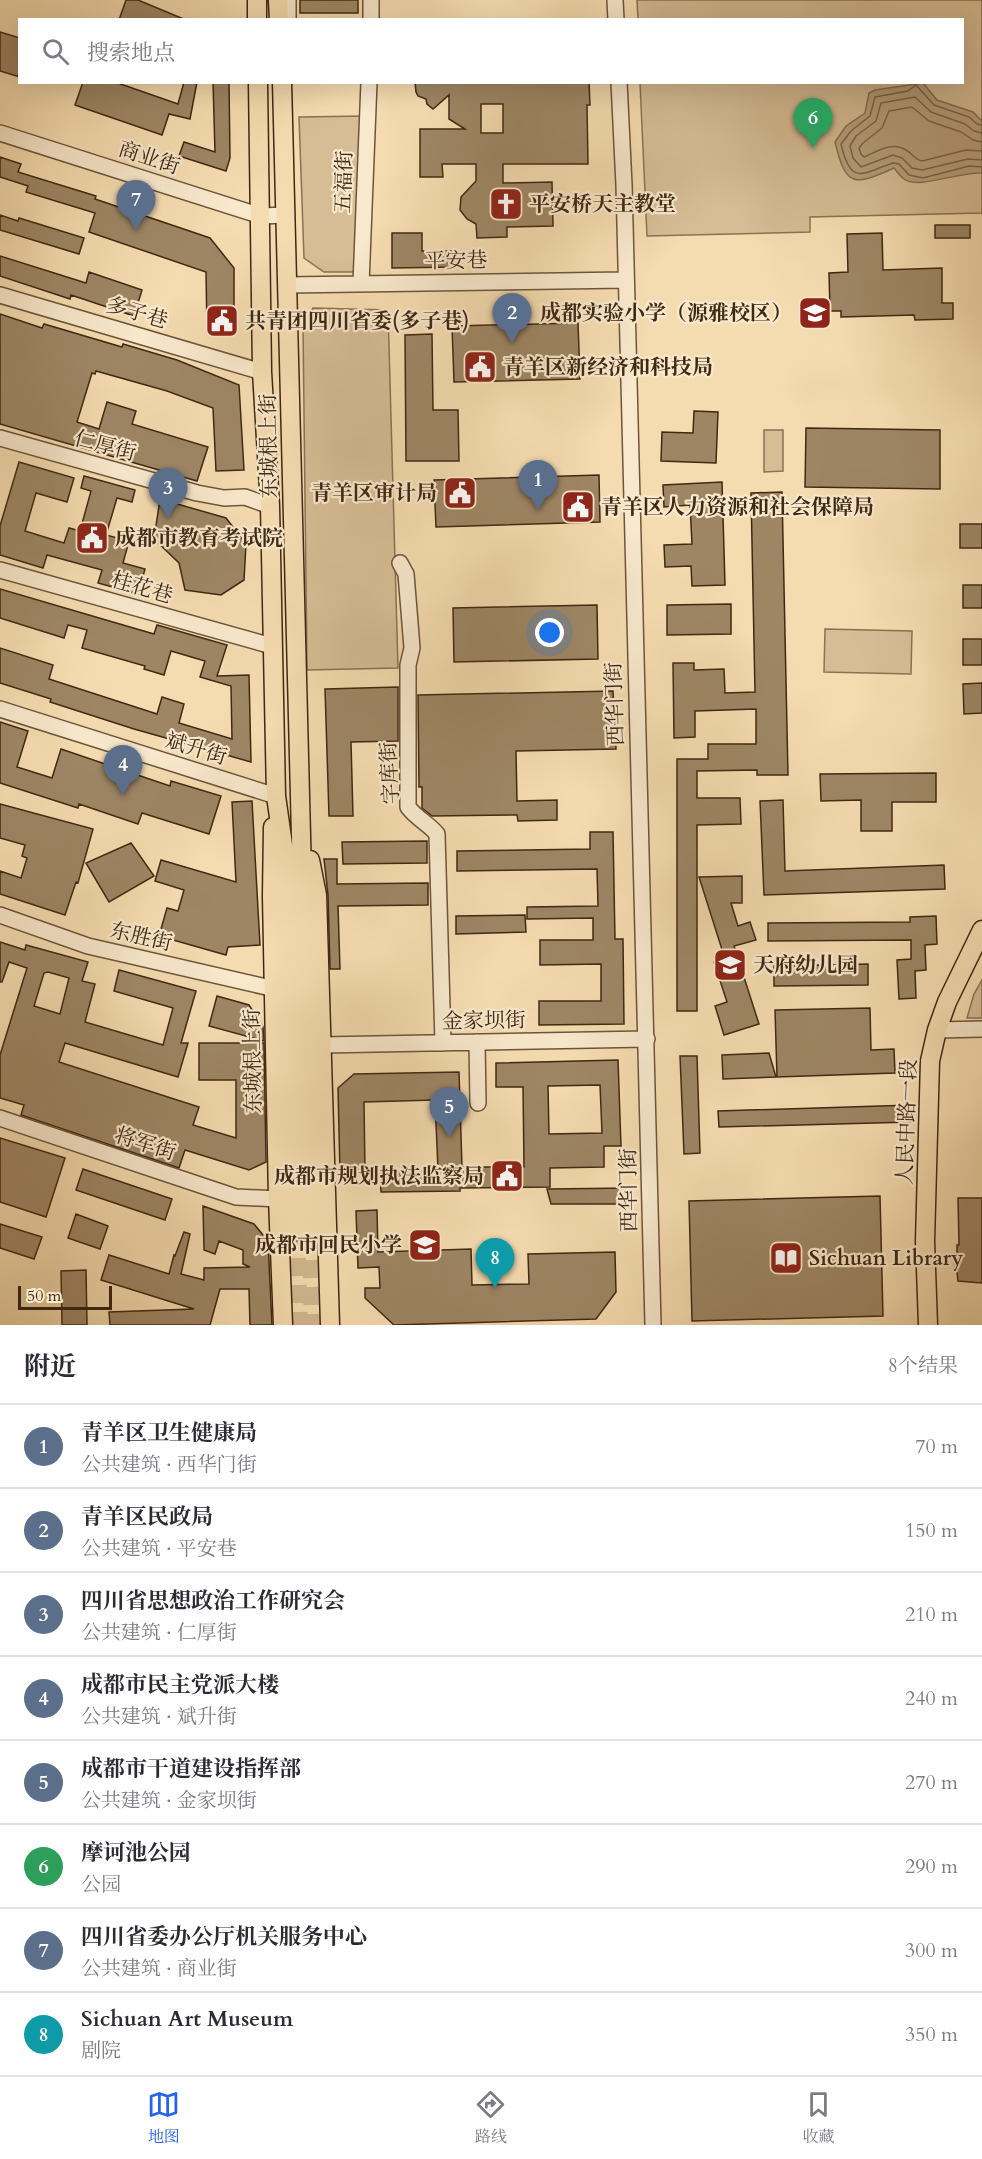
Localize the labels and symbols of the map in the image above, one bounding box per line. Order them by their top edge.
pin: 6 [794,98,832,148]
street label: 商业街 [115,134,183,182]
street label: 五福街 [328,150,360,214]
pin: 7 [116,180,156,230]
church icon: 平安桥天主教堂 [488,186,524,222]
place label: 平安桥天主教堂 [529,190,676,219]
street label: 平安巷 [424,246,488,276]
street label: 多子巷 [103,290,171,336]
pin: 2 [492,294,532,343]
school or university icon: 成都实验小学（源雅校区） [797,295,833,331]
place label: 成都实验小学（源雅校区） [540,299,792,328]
public building icon: 共青团四川省委(多子巷) [204,303,240,339]
place label: 共青团四川省委(多子巷) [245,307,469,336]
public building icon: 青羊区新经济和科技局 [462,349,498,385]
place label: 青羊区新经济和科技局 [503,353,713,382]
street label: 东城根上街 [254,393,284,499]
street label: 仁厚街 [71,424,139,468]
pin: 1 [518,460,558,510]
pin: 3 [148,468,188,518]
public building icon: 青羊区审计局 [442,475,478,511]
place label: 青羊区审计局 [311,479,437,508]
public building icon: 青羊区人力资源和社会保障局 [560,489,596,525]
place label: 青羊区人力资源和社会保障局 [601,493,874,522]
public building icon: 成都市教育考试院 [74,520,110,556]
place label: 成都市教育考试院 [115,524,283,553]
street label: 桂花巷 [108,565,176,611]
your location [535,618,564,647]
street label: 西华门街 [599,662,631,746]
street label: 斌升街 [162,726,230,772]
street label: 字库街 [374,741,406,805]
pin: 4 [104,746,142,795]
street label: 东胜街 [107,916,175,958]
school or university icon: 天府幼儿园 [712,947,748,983]
place label: 天府幼儿园 [753,951,858,980]
street label: 金家坝街 [442,1006,526,1036]
street label: 东城根上街 [238,1008,268,1114]
street label: 人民中路一段 [890,1059,924,1185]
pin: 5 [430,1088,468,1137]
street label: 将军街 [111,1120,179,1168]
street label: 西华门街 [614,1148,644,1232]
public building icon: 成都市规划执法监察局 [489,1158,525,1194]
place label: 成都市规划执法监察局 [274,1162,484,1191]
school or university icon: 成都市回民小学 [407,1227,443,1263]
place label: 成都市回民小学 [255,1231,402,1260]
pin: 8 [476,1238,514,1288]
library icon: Sichuan Library [768,1240,804,1276]
place label: Sichuan Library [809,1244,963,1273]
scale bar [18,1283,112,1310]

